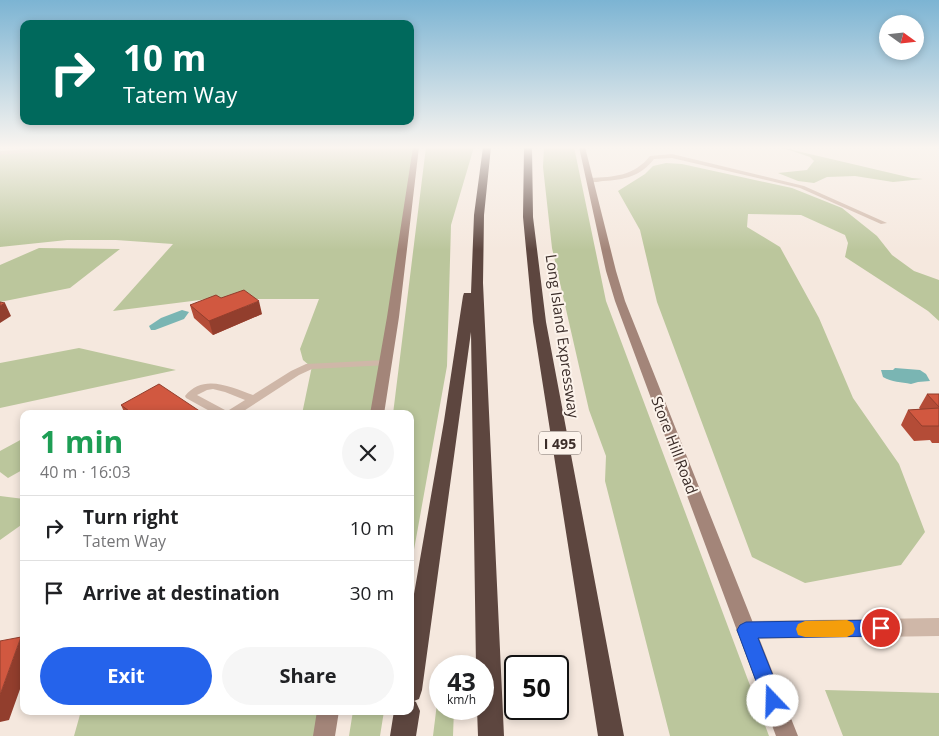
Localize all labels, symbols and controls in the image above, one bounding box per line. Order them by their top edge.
north arrow [879,15,924,60]
map controls [879,15,924,60]
text: 10 m [123,34,206,81]
icon: right [40,40,105,105]
text: Tatem Way [123,79,237,109]
street label: Long Island Expressway [542,253,584,420]
street label: Store Hill Road [647,393,703,497]
text: 1 min [40,421,123,462]
button: close [342,427,394,479]
road number: I 495 [539,432,581,454]
text: 40 m · 16:03 [40,461,131,483]
text: Turn right [83,504,178,530]
icon: right [40,514,68,542]
text: 10 m [350,515,394,541]
text: Tatem Way [83,530,166,552]
icon: arrive [40,579,68,607]
text: Arrive at destination [83,580,280,606]
text: 30 m [350,580,394,606]
pin [860,607,902,649]
icon: arrive [867,614,895,642]
button: Exit [40,647,212,705]
button: Share [222,647,394,705]
speed limit sign: 50 [504,655,569,720]
text: 43 [447,664,476,698]
position arrow [746,674,798,726]
text: km/h [447,691,476,708]

